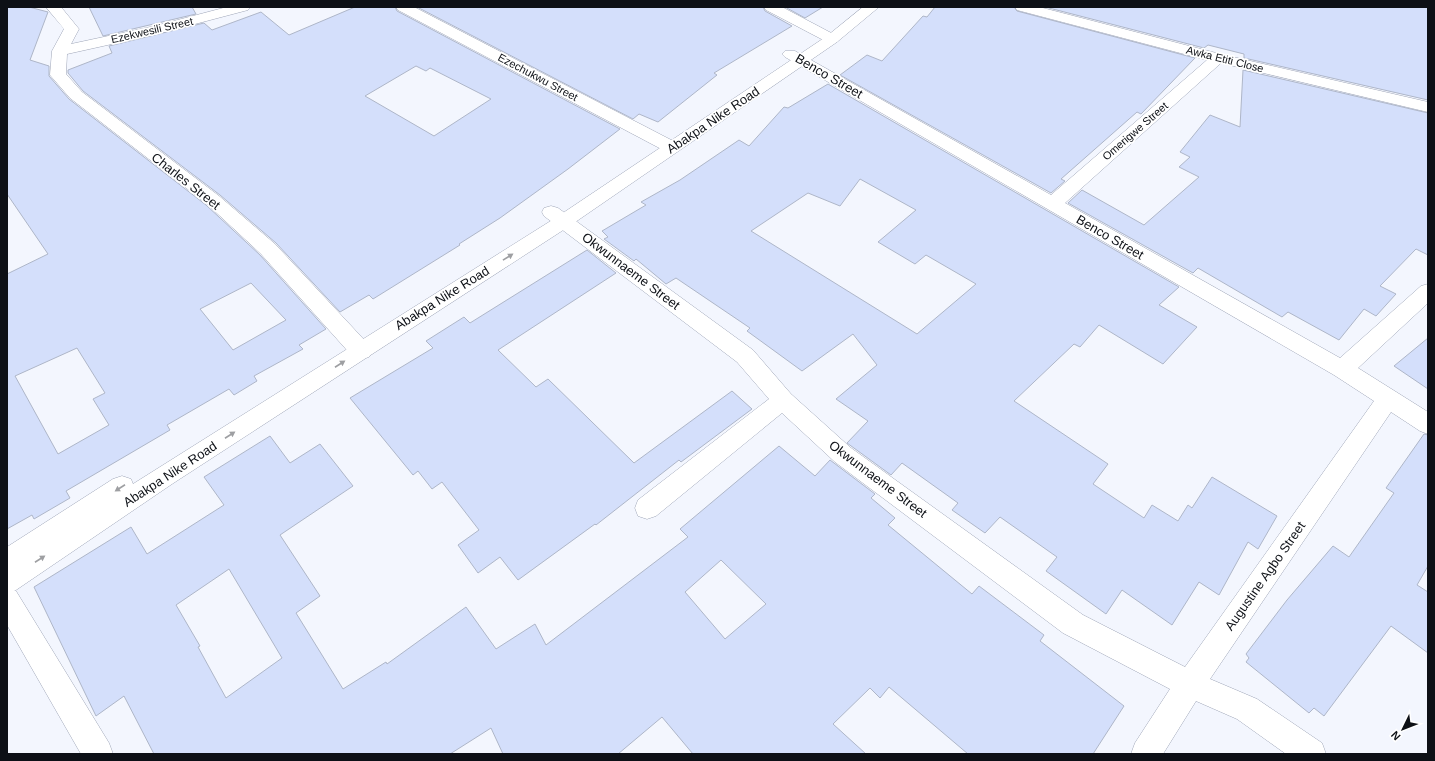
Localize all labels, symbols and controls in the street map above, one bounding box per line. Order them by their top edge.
street label: Ezekwesili Street [110,15,194,45]
street label: Awka Etiti Close [1185,44,1265,74]
street label: Ezechukwu Street [496,51,580,103]
street label: Benco Street [793,51,866,101]
street label: Abakpa Nike Road [664,83,762,157]
street label: Omerigwe Street [1100,99,1170,163]
street label: Charles Street [149,150,224,213]
street label: Benco Street [1074,212,1147,262]
street label: Okwunnaeme Street [579,229,683,313]
one-way arrow [502,253,514,260]
street label: Abakpa Nike Road [392,263,492,333]
one-way arrow [334,360,345,368]
one-way arrow [224,431,236,438]
street label: Okwunnaeme Street [826,437,930,521]
street label: Abakpa Nike Road [120,438,220,510]
one-way arrow [115,484,125,492]
street label: Augustine Agbo Street [1222,518,1308,633]
one-way arrow [34,556,45,563]
north arrow [1383,709,1423,749]
text: N [1389,729,1403,743]

